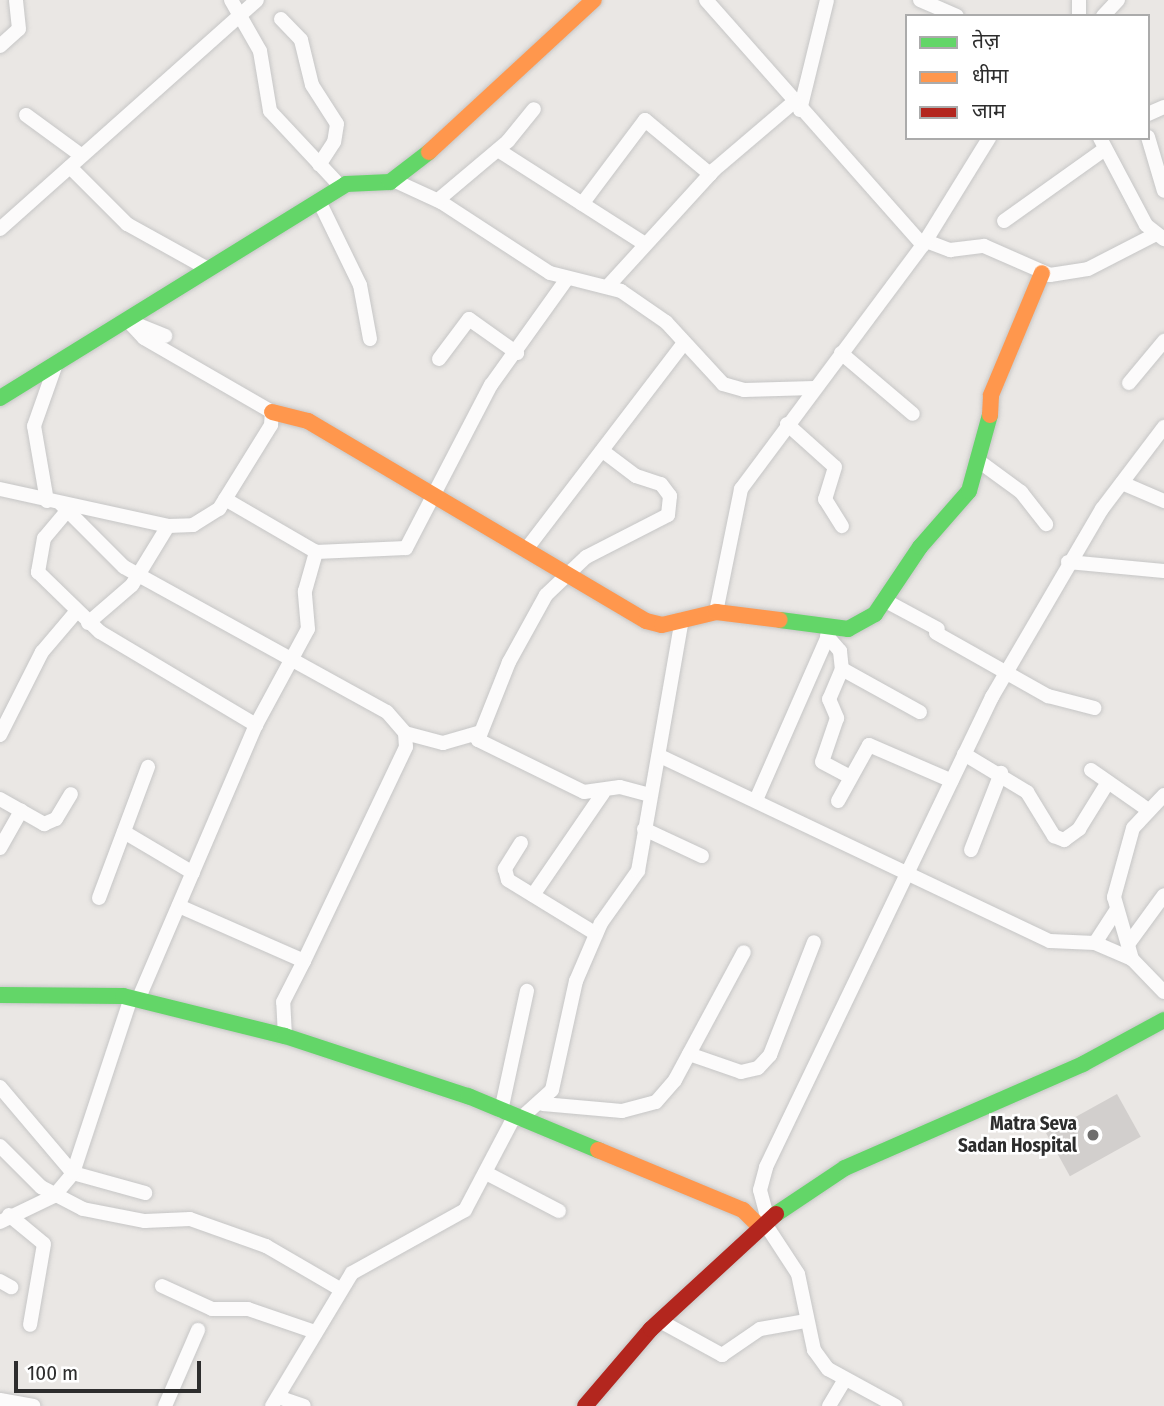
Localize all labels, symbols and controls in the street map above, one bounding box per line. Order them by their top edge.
legend [905,14,1150,140]
text: तेज़ [972,28,1000,54]
text: धीमा [972,63,1008,89]
text: जाम [972,98,1006,124]
place label: Matra Seva Sadan Hospital [958,1113,1077,1157]
marker: Matra Seva Sadan Hospital [1083,1125,1103,1145]
scale bar [18,1346,205,1390]
text: 100 m [27,1360,78,1386]

